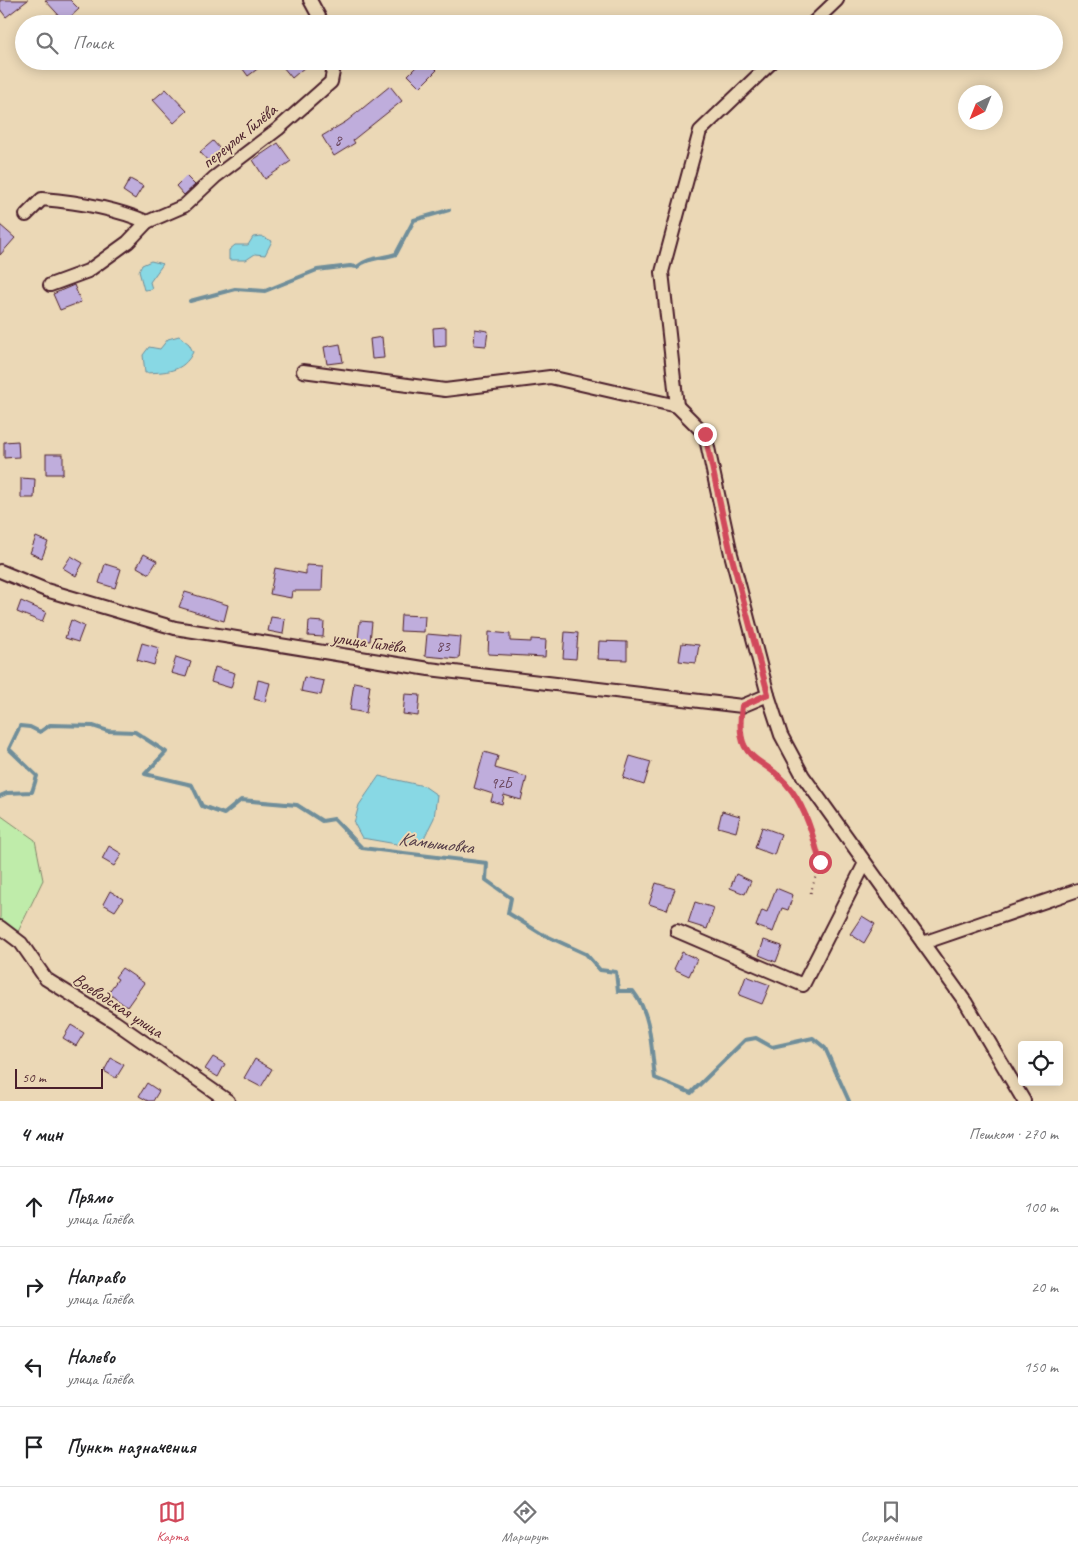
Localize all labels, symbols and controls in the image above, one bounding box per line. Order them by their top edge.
search box [15,15,1063,70]
icon: search [33,29,61,57]
text: Поиск [73,31,113,55]
north arrow [958,85,1003,130]
street label: переулок Гилёва [197,98,282,173]
house number: 8 [335,131,343,150]
route end [694,423,717,446]
street label: улица Гилёва [330,626,409,658]
house number: 83 [436,637,451,656]
house number: 92Б [490,774,514,793]
water label: Камышовка [397,827,477,860]
route start [809,851,832,874]
street label: Воеводская улица [69,968,169,1043]
map controls [1018,1041,1063,1086]
button: locate [1018,1041,1063,1086]
scale bar [15,1066,102,1089]
text: 50 m [22,1069,46,1086]
text: 4 мин [20,1121,63,1147]
text: Пешком · 270 m [969,1124,1058,1144]
text: Прямо [67,1185,112,1209]
icon: ahead [20,1193,48,1221]
text: 100 m [1024,1197,1058,1217]
text: улица Гилёва [67,1209,133,1229]
text: Направо [67,1265,125,1289]
icon: right [20,1273,48,1301]
text: 20 m [1031,1277,1058,1297]
text: улица Гилёва [67,1289,133,1309]
text: Налево [67,1345,115,1369]
icon: left [20,1353,48,1381]
text: 150 m [1024,1357,1058,1377]
text: улица Гилёва [67,1369,133,1389]
icon: arrive [20,1433,48,1461]
text: Пункт назначения [67,1435,196,1459]
tab: Карта [156,1498,189,1545]
tab: Маршрут [501,1498,548,1545]
tab: Сохранённые [861,1498,921,1545]

